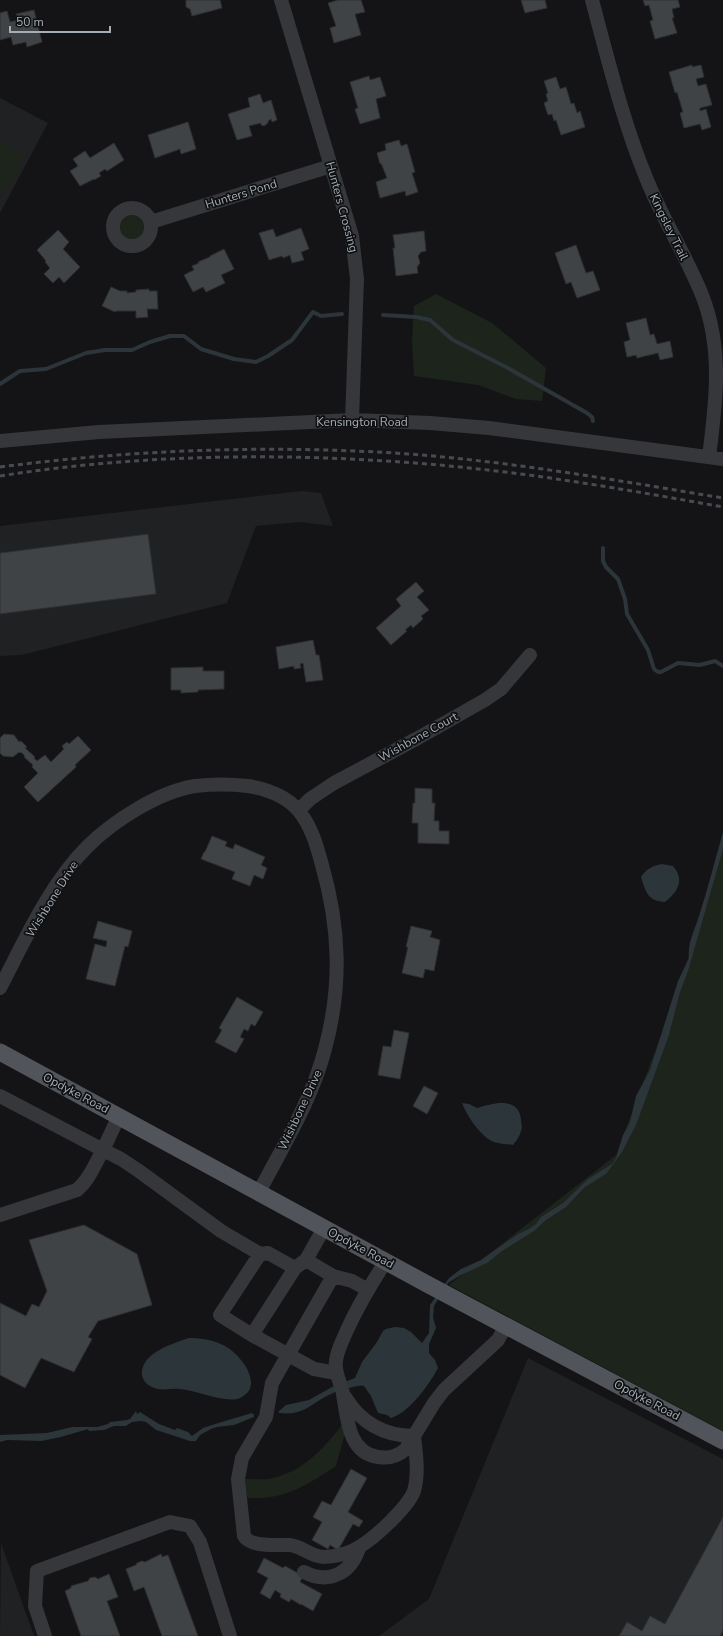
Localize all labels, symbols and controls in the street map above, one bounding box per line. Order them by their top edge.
scale bar [10,8,110,34]
text: 50 m [16,14,44,30]
street label: Hunters Crossing [322,160,362,254]
street label: Hunters Pond [203,176,279,212]
street label: Kingsley Trail [646,191,692,263]
street label: Kensington Road [316,414,408,430]
street label: Wishbone Court [375,708,461,765]
street label: Wishbone Drive [22,858,82,940]
street label: Wishbone Drive [274,1067,326,1153]
street label: Opdyke Road [40,1069,112,1117]
street label: Opdyke Road [325,1224,397,1272]
street label: Opdyke Road [611,1376,683,1424]

